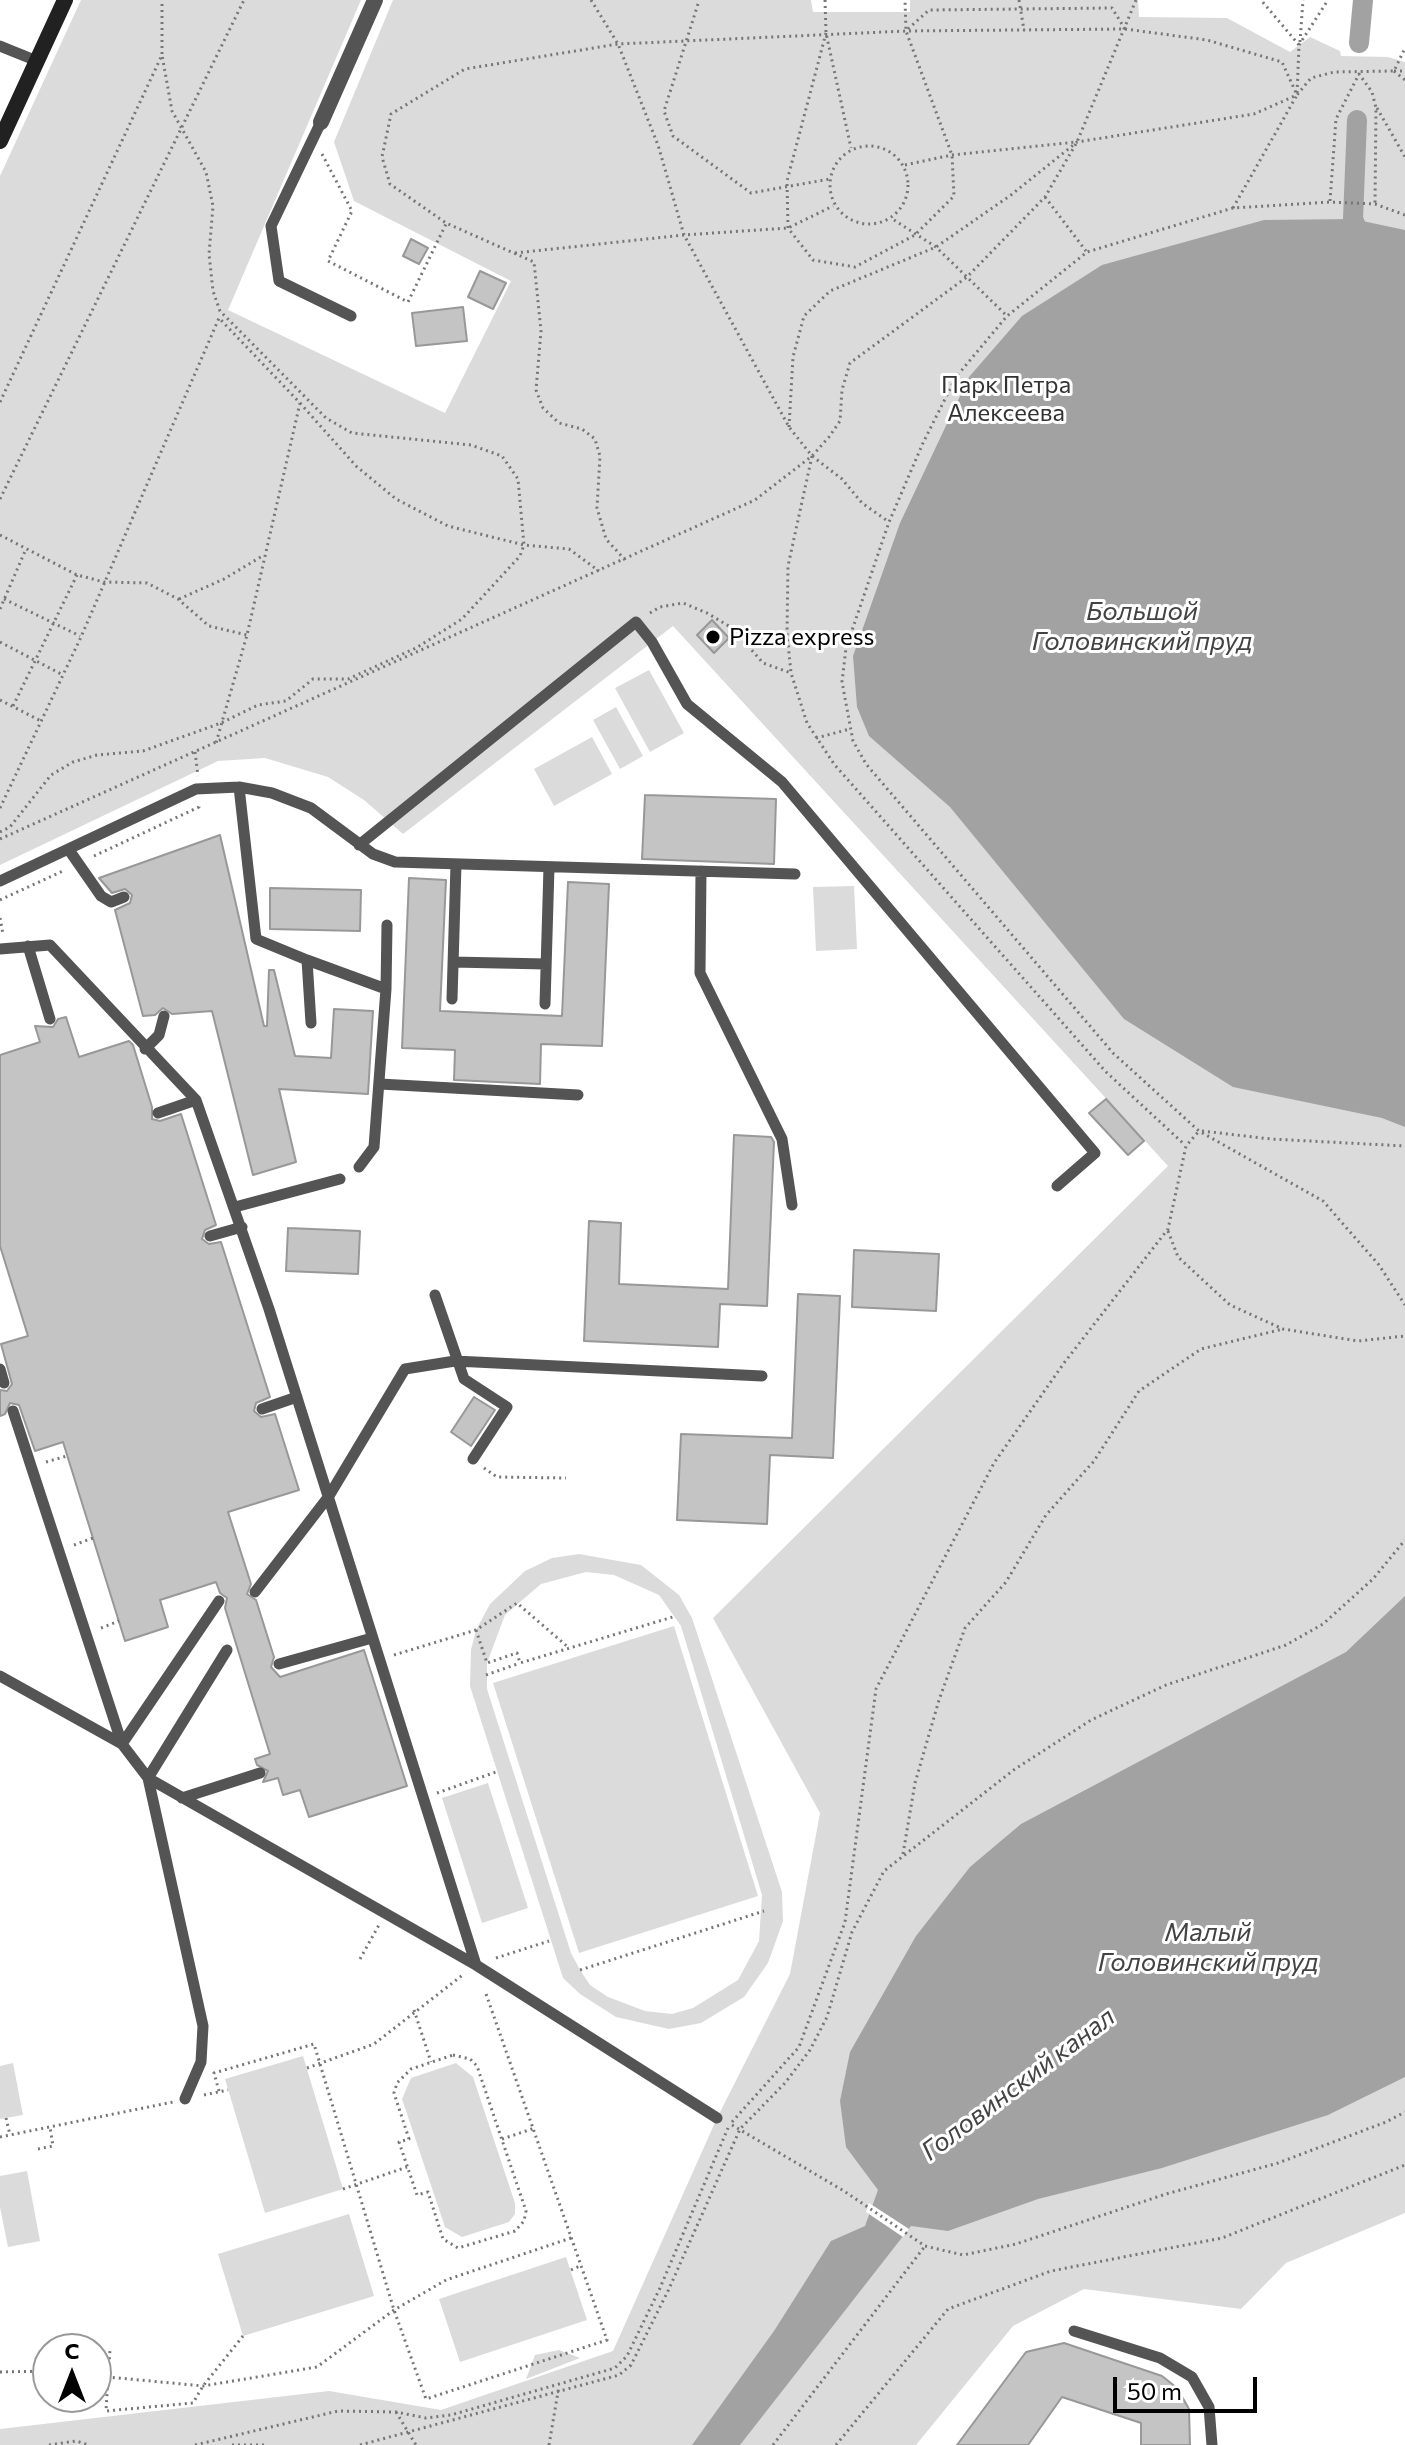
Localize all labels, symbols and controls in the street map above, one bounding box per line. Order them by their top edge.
park label: Парк Петра Алексеева [941,371,1071,427]
water label: Большой Головинский пруд [1032,595,1252,656]
place label: Pizza express [729,623,874,651]
marker: Pizza express [704,628,722,646]
water label: Малый Головинский пруд [1098,1916,1318,1978]
water label: Головинский канал [915,2001,1121,2167]
north arrow [32,2333,112,2413]
text: С [64,2337,80,2364]
scale bar [1117,2361,1261,2411]
text: 50 m [1127,2376,1182,2405]

